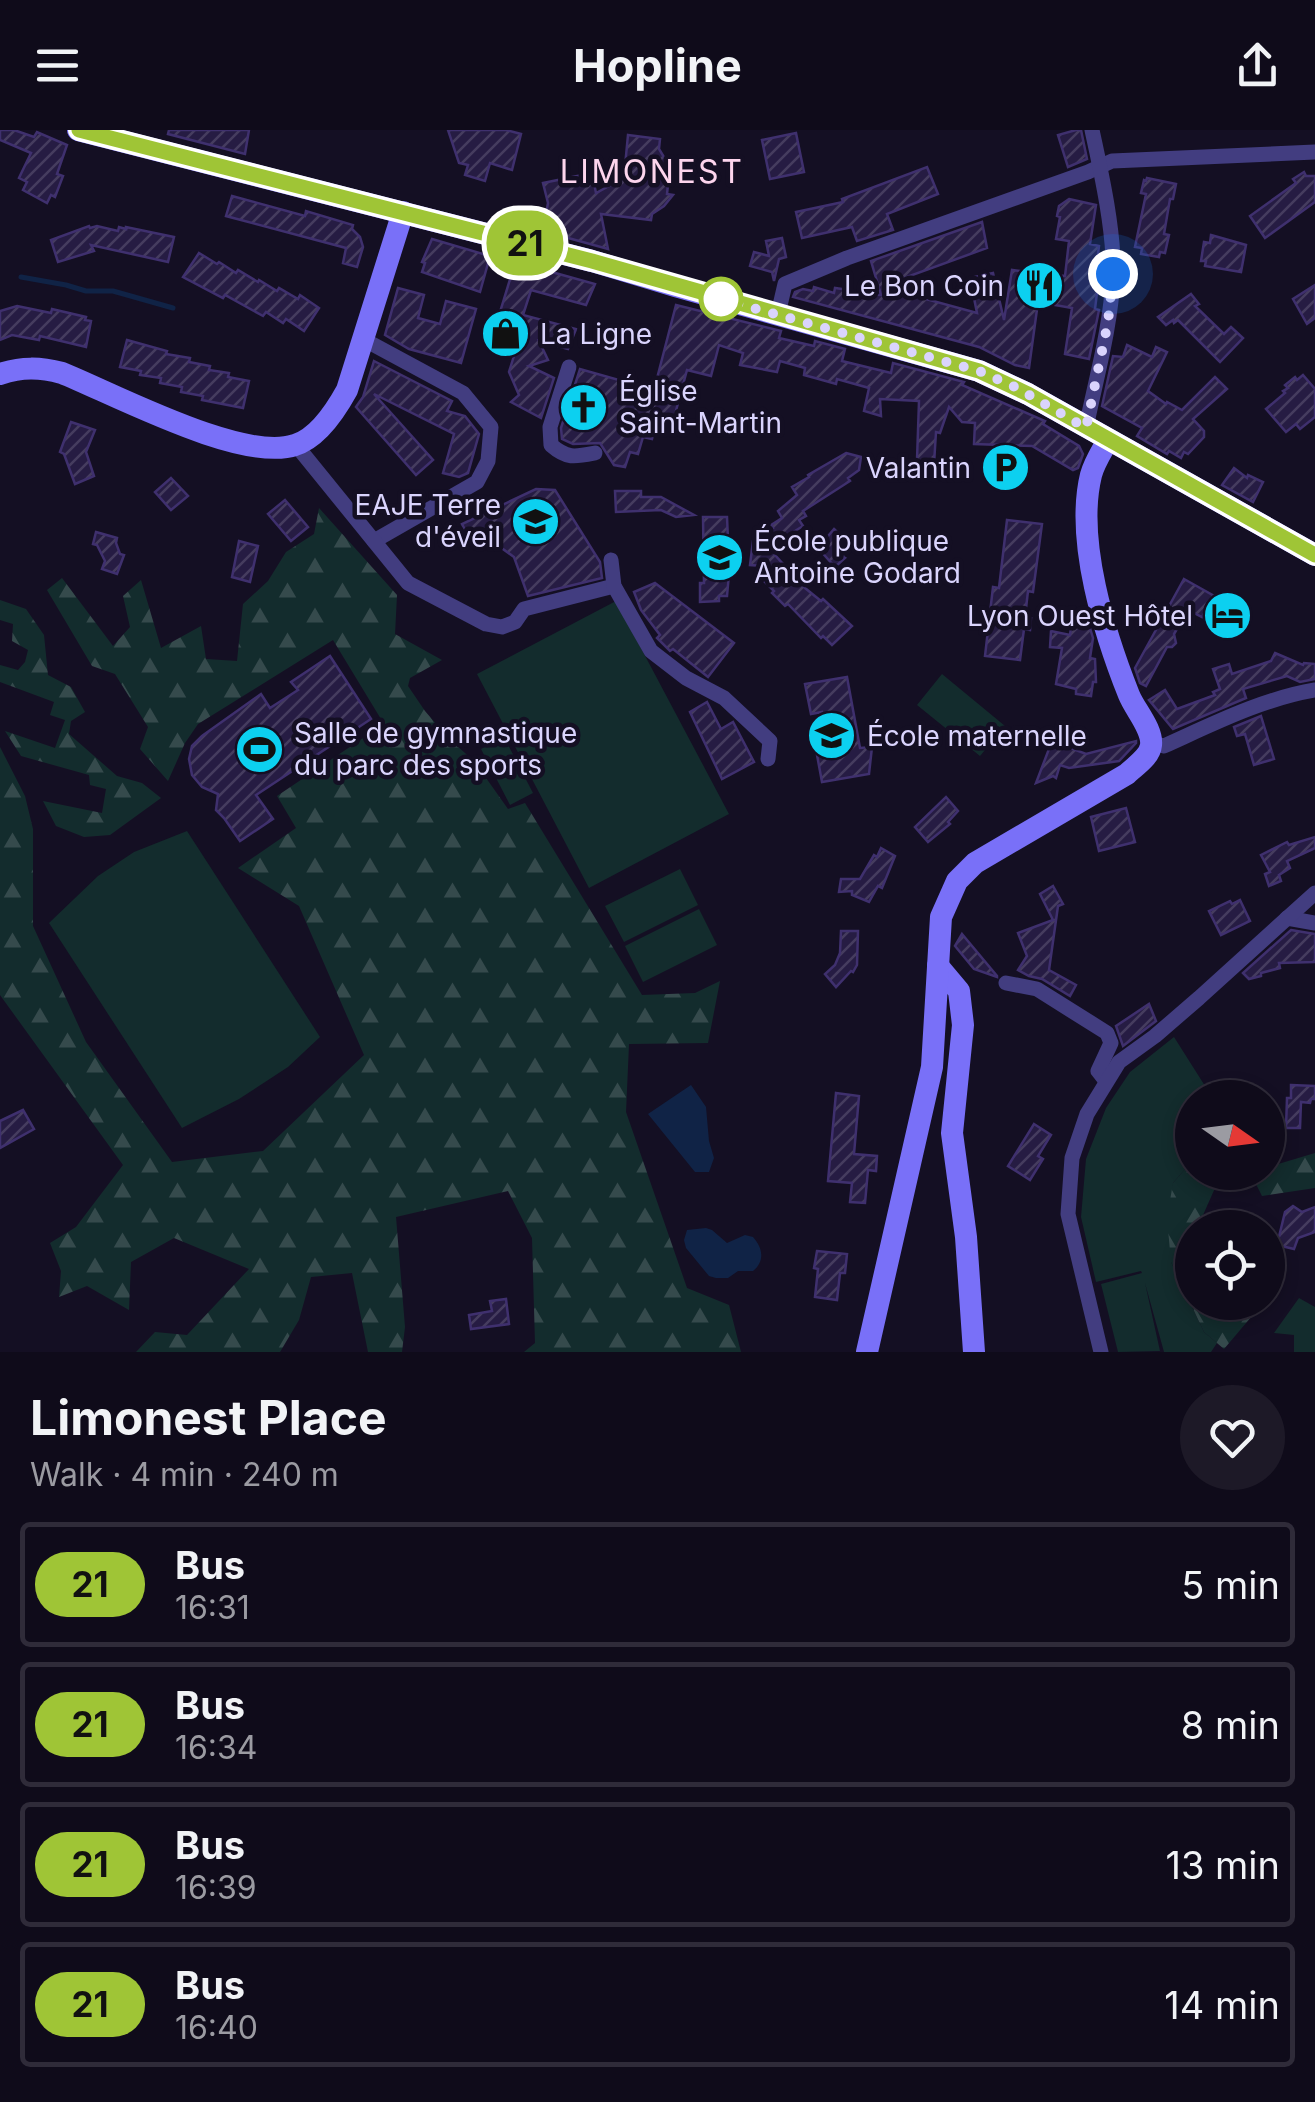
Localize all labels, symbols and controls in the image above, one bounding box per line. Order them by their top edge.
icon: menu [30,38,85,93]
text: Hopline [573,38,742,93]
icon: share [1230,38,1285,93]
district label: LIMONEST [560,152,744,191]
line badge: 21 [480,210,570,276]
text: 21 [506,222,544,264]
your location [1088,249,1138,299]
restaurant icon: Le Bon Coin [1013,260,1065,312]
place label: Le Bon Coin [844,269,1004,303]
unlabelled marker [700,278,742,320]
shop icon: La Ligne [479,308,531,360]
place label: La Ligne [540,317,652,351]
place label: Église Saint-Martin [619,373,782,440]
church icon: Église Saint-Martin [558,381,610,433]
parking icon: Valantin [980,442,1032,494]
place label: Valantin [866,451,971,485]
place label: EAJE Terre d'éveil [355,488,501,554]
school or university icon: EAJE Terre d'éveil [510,495,562,547]
place label: École publique Antoine Godard [754,523,961,590]
school or university icon: École publique Antoine Godard [693,531,745,583]
hotel icon: Lyon Ouest Hôtel [1202,590,1254,642]
place label: Lyon Ouest Hôtel [967,599,1193,633]
school or university icon: École maternelle [806,710,858,762]
place label: Salle de gymnastique du parc des sports [294,716,577,782]
place label: École maternelle [867,718,1087,753]
sports icon: Salle de gymnastique du parc des sports [233,723,285,775]
north arrow [1175,1080,1285,1190]
map controls [1175,1080,1285,1320]
button: locate [1175,1210,1285,1320]
button: heart [1180,1385,1285,1490]
text: Limonest Place [30,1388,387,1447]
text: Walk · 4 min · 240 m [30,1455,339,1494]
text: Bus [175,1542,245,1588]
text: 5 min [1181,1562,1280,1608]
text: 21 [71,1563,109,1605]
text: 16:31 [175,1588,250,1627]
text: Bus [175,1682,245,1728]
text: 8 min [1181,1702,1280,1748]
text: 21 [71,1703,109,1745]
text: 16:34 [175,1728,258,1767]
text: Bus [175,1822,245,1868]
text: 13 min [1165,1842,1280,1888]
text: 21 [71,1843,109,1885]
text: 16:39 [175,1868,257,1907]
text: Bus [175,1962,245,2008]
text: 14 min [1164,1982,1280,2028]
text: 21 [71,1983,109,2025]
text: 16:40 [175,2008,258,2047]

